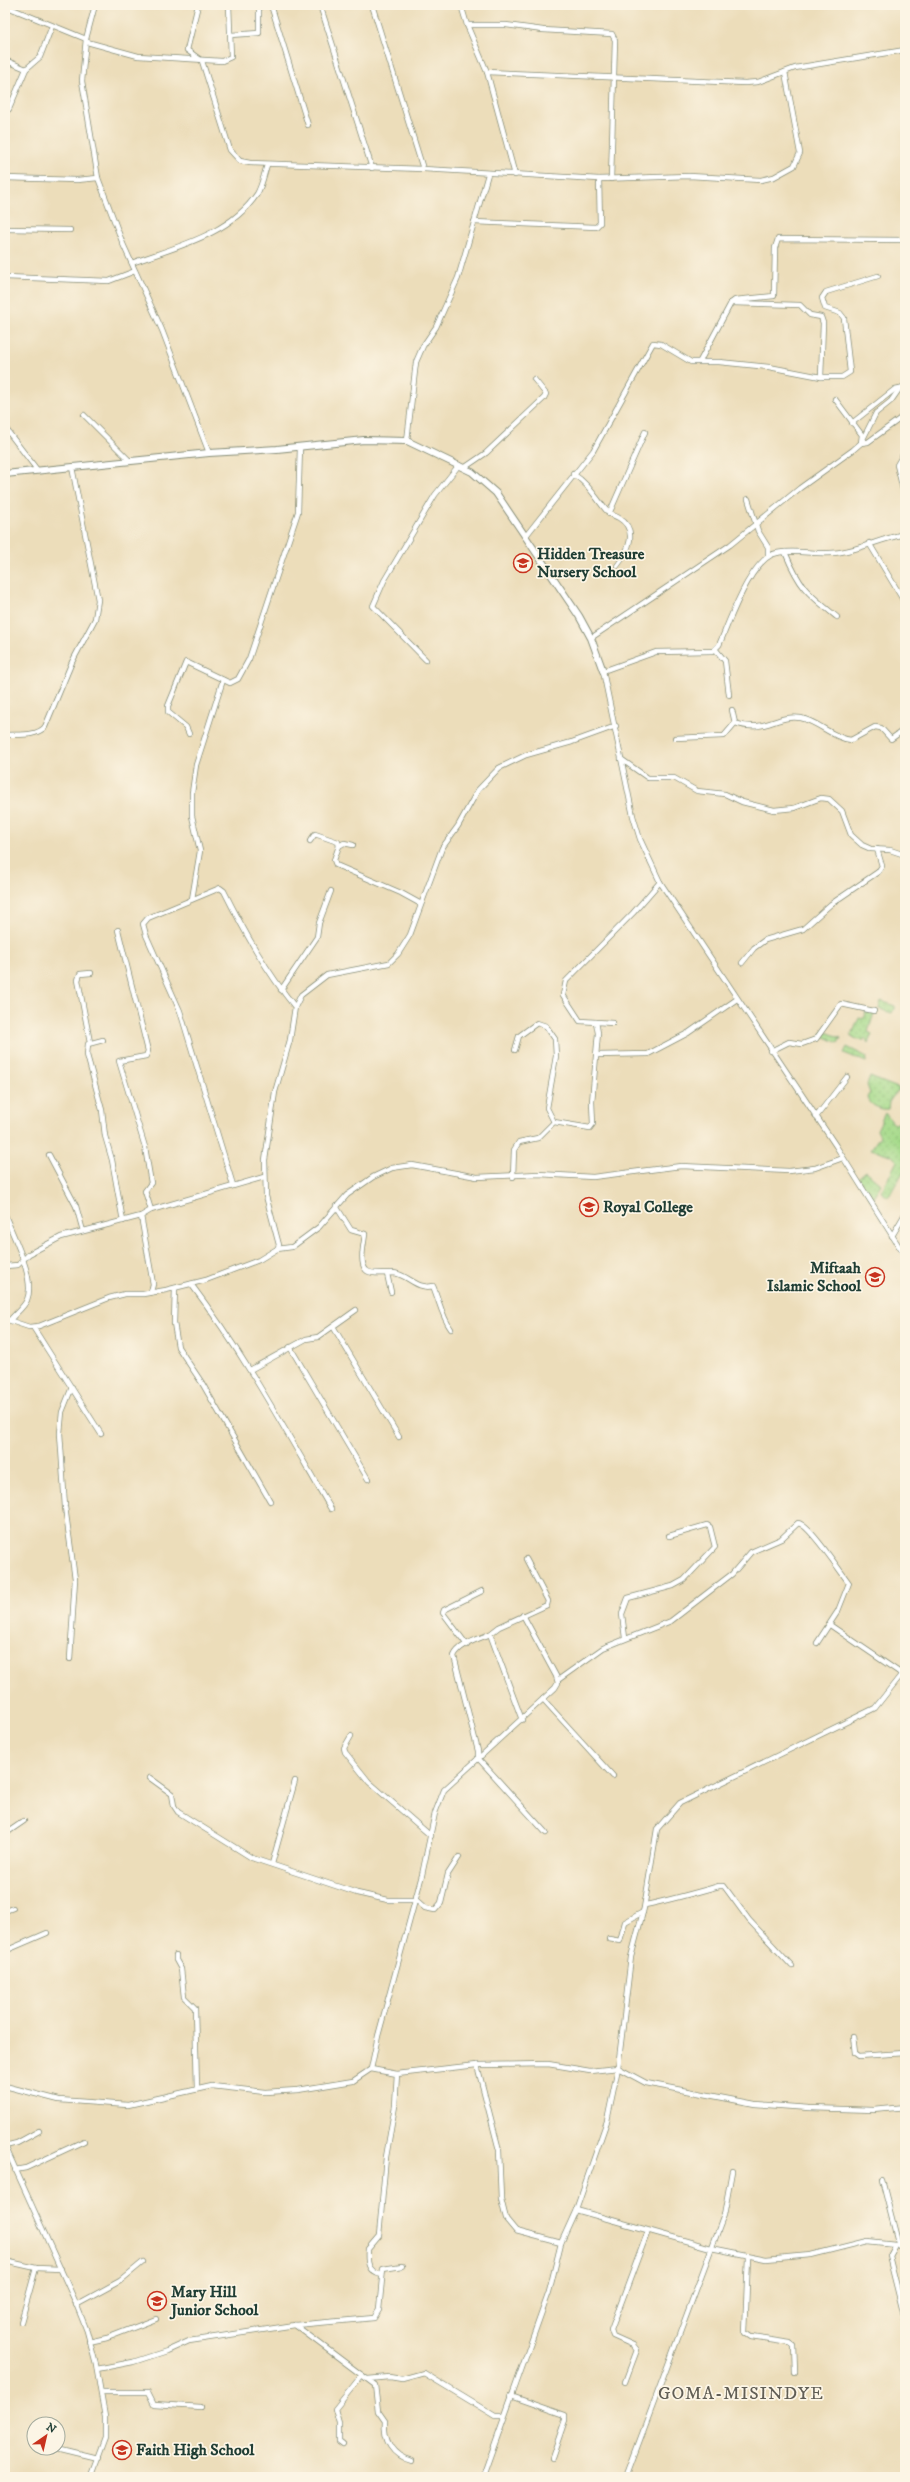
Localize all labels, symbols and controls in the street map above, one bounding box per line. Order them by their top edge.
place label: Hidden Treasure Nursery School [537,544,645,582]
school or university icon: Hidden Treasure Nursery School [512,552,534,574]
school or university icon: Royal College [578,1196,600,1218]
place label: Royal College [603,1197,693,1217]
place label: Miftaah Islamic School [767,1258,862,1296]
school or university icon: Miftaah Islamic School [864,1266,886,1288]
place label: Mary Hill Junior School [169,2282,260,2320]
school or university icon: Mary Hill Junior School [146,2290,168,2312]
district label: GOMA-MISINDYE [658,2383,824,2405]
north arrow [26,2416,66,2456]
text: N [43,2420,59,2437]
school or university icon: Faith High School [111,2439,133,2461]
place label: Faith High School [136,2440,255,2460]

